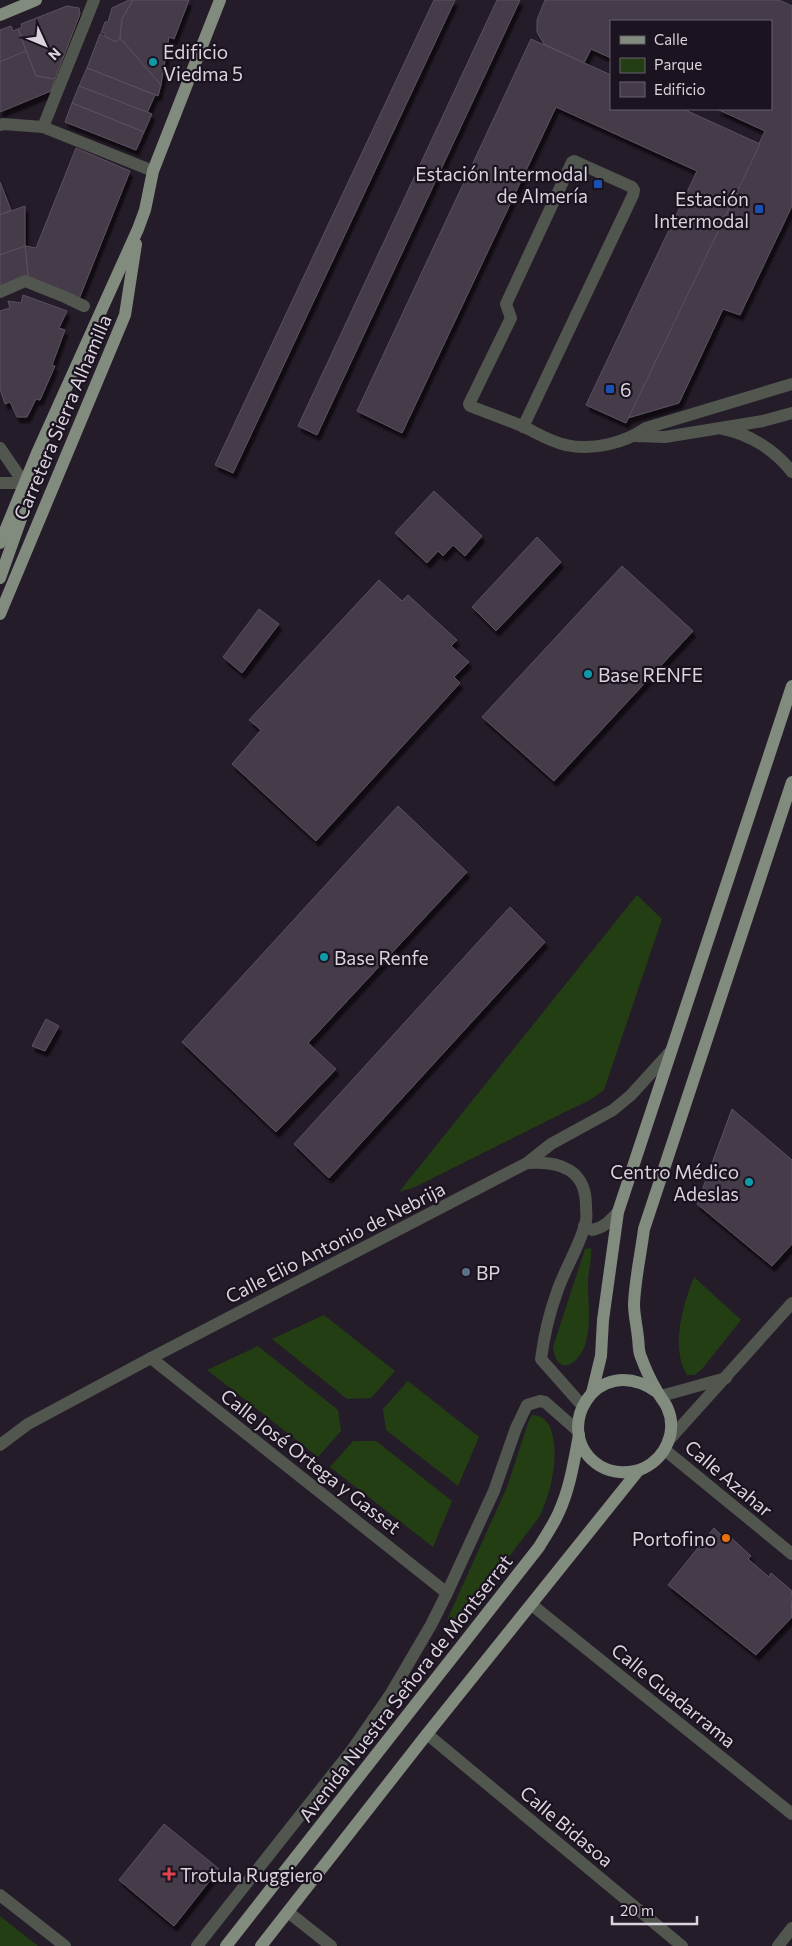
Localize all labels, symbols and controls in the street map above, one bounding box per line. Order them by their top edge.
north arrow [20,20,70,70]
legend [610,20,772,110]
text: Calle [654,30,688,48]
place label: Edificio Viedma 5 [163,40,243,85]
text: N [45,45,64,64]
text: Parque [654,55,702,73]
marker: Edificio Viedma 5 [147,56,159,68]
text: Edificio [654,80,705,98]
place label: Estación Intermodal de Almería [415,162,588,207]
marker: Estación Intermodal de Almería [592,178,604,190]
place label: Estación Intermodal [654,187,749,232]
marker: Estación Intermodal [753,203,765,215]
street label: Carretera Sierra Alhamilla [8,311,116,523]
place label: 6 [620,378,632,401]
marker: 6 [604,383,616,395]
place label: Base RENFE [598,663,703,686]
marker: Base RENFE [582,668,594,680]
place label: Base Renfe [334,946,429,969]
marker: Base Renfe [318,951,330,963]
place label: Centro Médico Adeslas [610,1160,739,1205]
street label: Calle Elio Antonio de Nebrija [221,1176,449,1308]
marker: Centro Médico Adeslas [743,1176,755,1188]
place label: BP [476,1261,500,1284]
marker: BP [460,1266,472,1278]
street label: Calle José Ortega y Gasset [216,1384,406,1539]
street label: Calle Azahar [681,1435,778,1522]
place label: Portofino [632,1527,716,1550]
marker: Portofino [720,1532,732,1544]
street label: Avenida Nuestra Señora de Montserrat [293,1550,517,1826]
street label: Calle Guadarrama [607,1638,741,1752]
street label: Calle Bidasoa [516,1780,618,1872]
place label: Trotula Ruggiero [180,1863,323,1886]
marker: Trotula Ruggiero [162,1867,176,1881]
scale bar [612,1894,697,1926]
text: 20 m [620,1901,654,1919]

